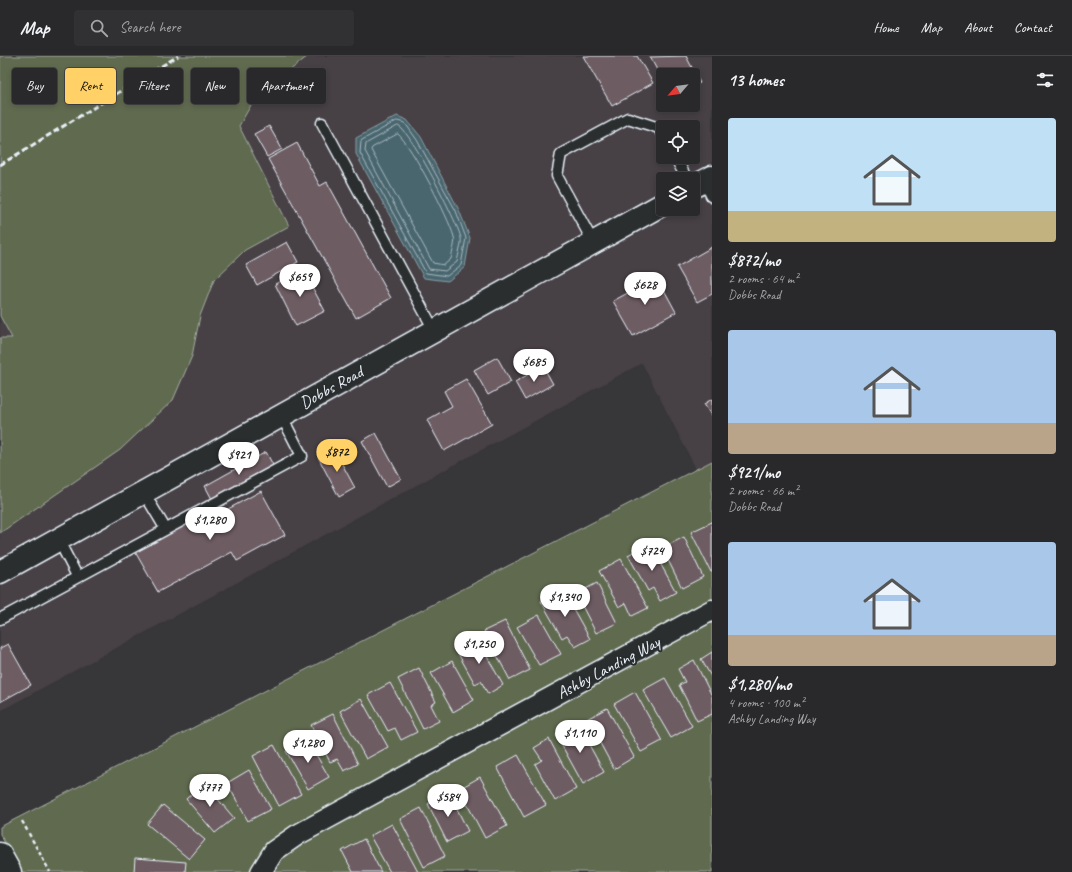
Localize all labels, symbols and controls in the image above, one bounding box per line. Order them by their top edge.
search box [74,10,354,46]
text: Map [20,16,50,40]
icon: search [88,17,110,39]
text: Search here [120,18,181,37]
text: Home [873,19,899,36]
text: Map [921,19,942,36]
text: About [964,19,992,36]
text: Contact [1014,19,1052,36]
chip: Buy [12,68,57,104]
chip: Rent [65,68,116,104]
chip: Filters [124,68,183,104]
chip: New [191,68,239,104]
chip: Apartment [247,68,326,104]
north arrow [656,68,700,112]
map controls [656,68,700,216]
icon: filters [1034,69,1056,91]
text: 13 homes [728,70,784,91]
button: locate [656,120,700,164]
icon: home [856,144,928,216]
button: layers [656,172,700,216]
text: $872/mo [728,250,780,271]
pin: $659 [276,264,324,298]
text: $659 [288,269,312,285]
text: 2 rooms · 64 m² [728,271,798,287]
pin: $628 [621,272,669,306]
text: $628 [633,277,657,293]
text: Dobbs Road [728,287,781,303]
pin: $685 [510,349,558,383]
text: $685 [522,354,546,370]
icon: home [856,356,928,428]
street label: Dobbs Road [296,360,368,413]
pin: $872 [313,439,361,473]
pin: $921 [215,442,263,476]
text: $872 [325,444,349,460]
text: $921 [227,447,251,463]
text: $921/mo [728,462,780,483]
text: 2 rooms · 66 m² [728,483,798,499]
text: Dobbs Road [728,499,781,515]
pin: $1,280 [177,507,243,541]
text: $1,280 [194,512,226,528]
pin: $724 [628,538,676,572]
text: $724 [640,543,664,559]
icon: home [856,568,928,640]
pin: $1,340 [532,584,598,618]
text: $1,340 [549,589,581,605]
pin: $1,250 [446,631,512,665]
street label: Ashby Landing Way [553,631,665,704]
text: $1,250 [463,636,495,652]
text: $1,280/mo [728,674,791,695]
text: 4 rooms · 100 m² [728,695,804,711]
text: Ashby Landing Way [728,711,815,727]
pin: $1,110 [547,720,613,754]
text: $1,110 [564,725,596,741]
pin: $1,280 [275,730,341,764]
text: $1,280 [292,735,324,751]
pin: $777 [186,774,234,808]
text: $777 [198,779,222,795]
pin: $584 [424,784,472,818]
text: $584 [436,789,460,805]

